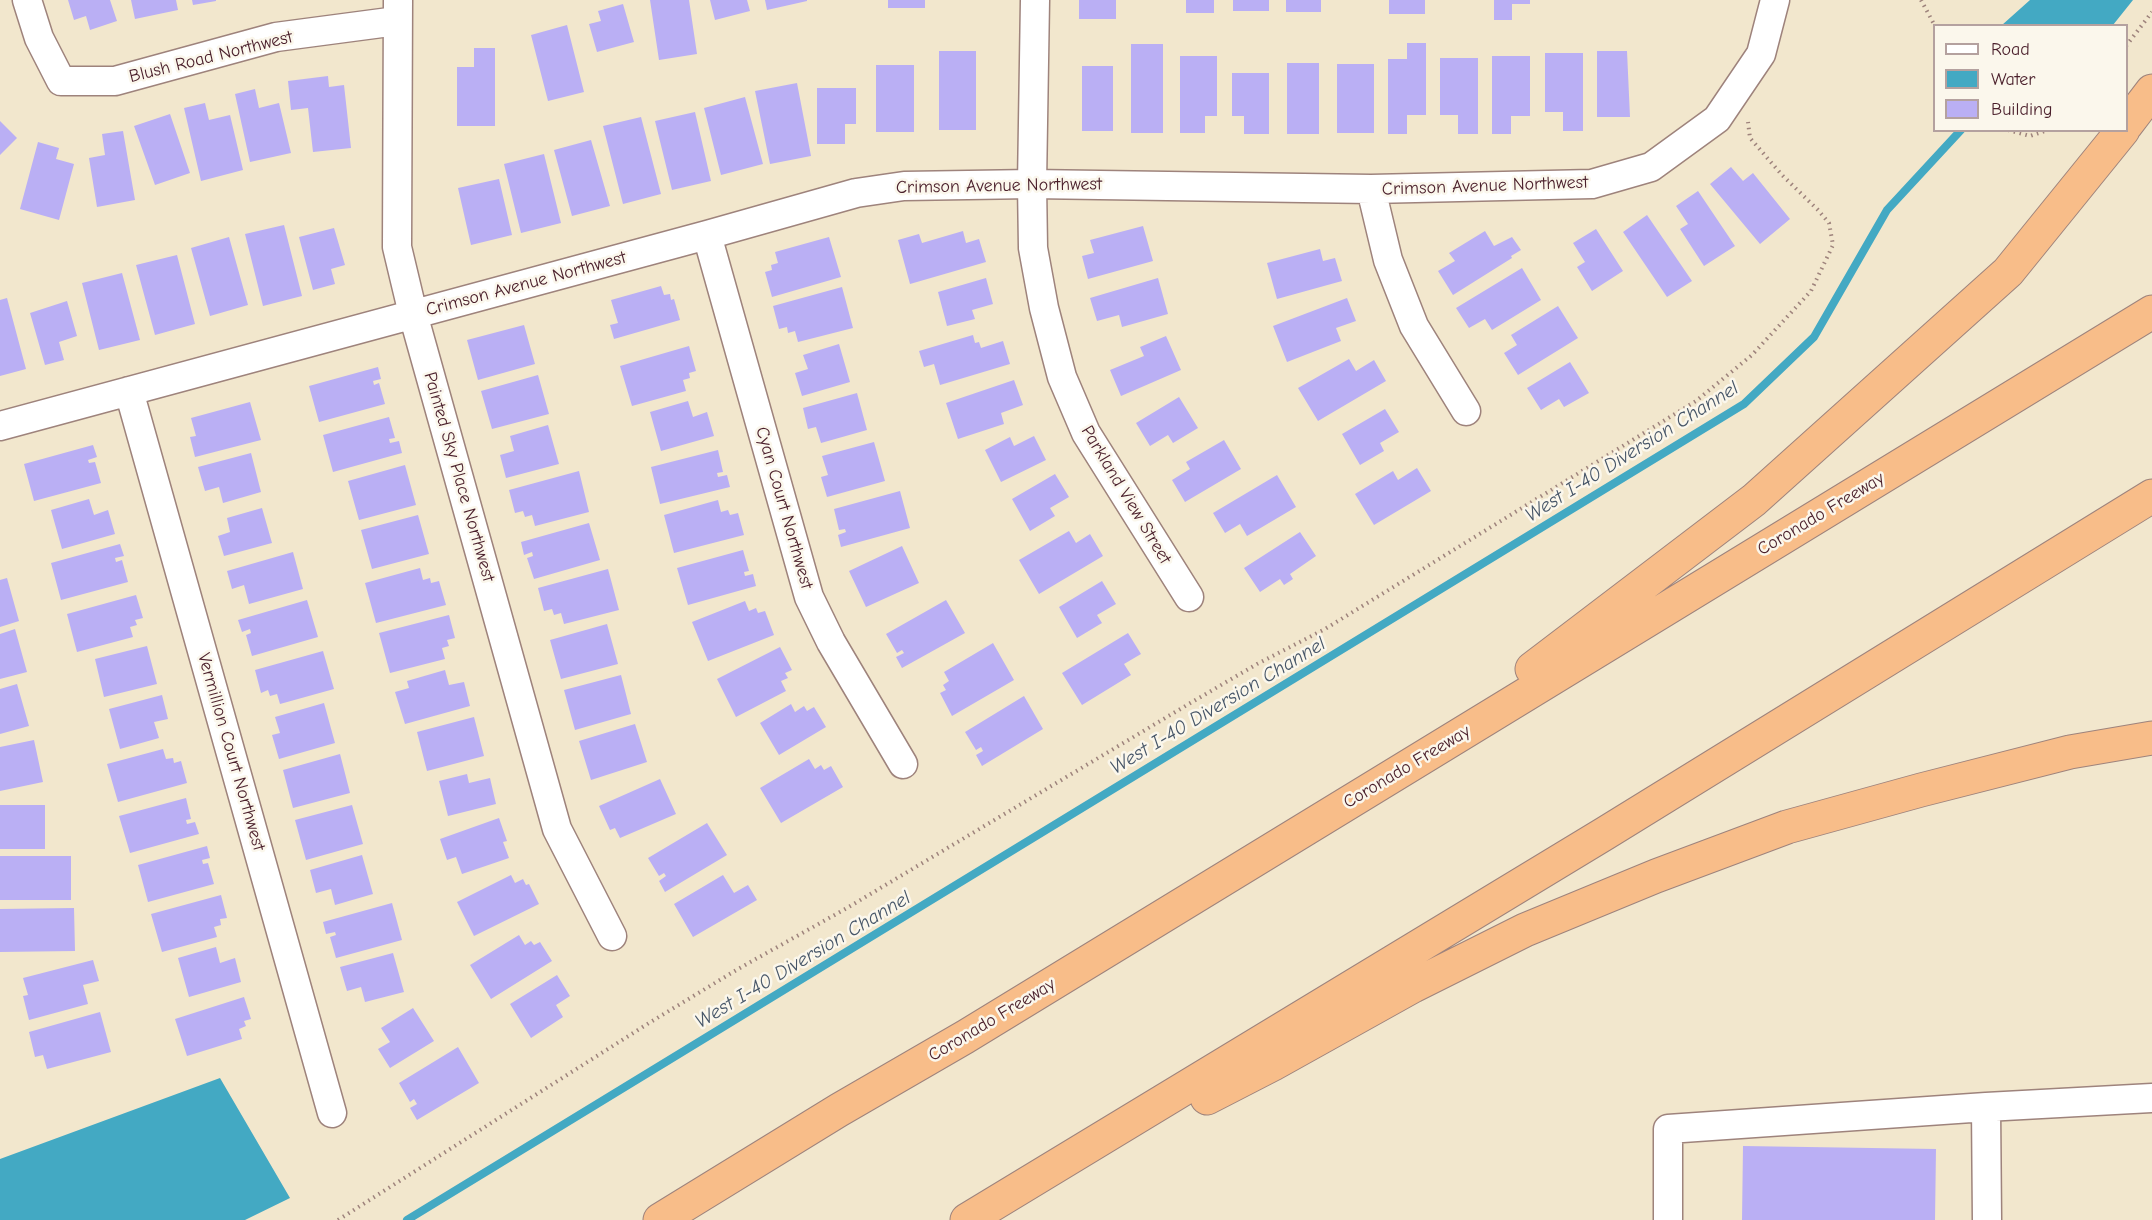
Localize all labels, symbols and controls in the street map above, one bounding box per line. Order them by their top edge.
legend [1933,24,2128,132]
street label: Blush Road Northwest [127,26,295,88]
text: Road [1991,39,2030,60]
text: Water [1991,69,2035,90]
text: Building [1991,99,2053,120]
street label: Crimson Avenue Northwest [1382,172,1588,200]
street label: Crimson Avenue Northwest [896,173,1102,199]
street label: Crimson Avenue Northwest [424,247,628,321]
street label: Painted Sky Place Northwest [419,370,499,584]
water label: West I-40 Diversion Channel [1521,376,1743,528]
street label: Parkland View Street [1076,422,1176,568]
street label: Cyan Court Northwest [751,424,817,592]
street label: Coronado Freeway [1754,468,1888,560]
water label: West I-40 Diversion Channel [1106,632,1330,780]
street label: Vermillion Court Northwest [192,651,270,853]
street label: Coronado Freeway [1340,721,1474,813]
water label: West I-40 Diversion Channel [691,886,915,1034]
street label: Coronado Freeway [925,974,1059,1066]

